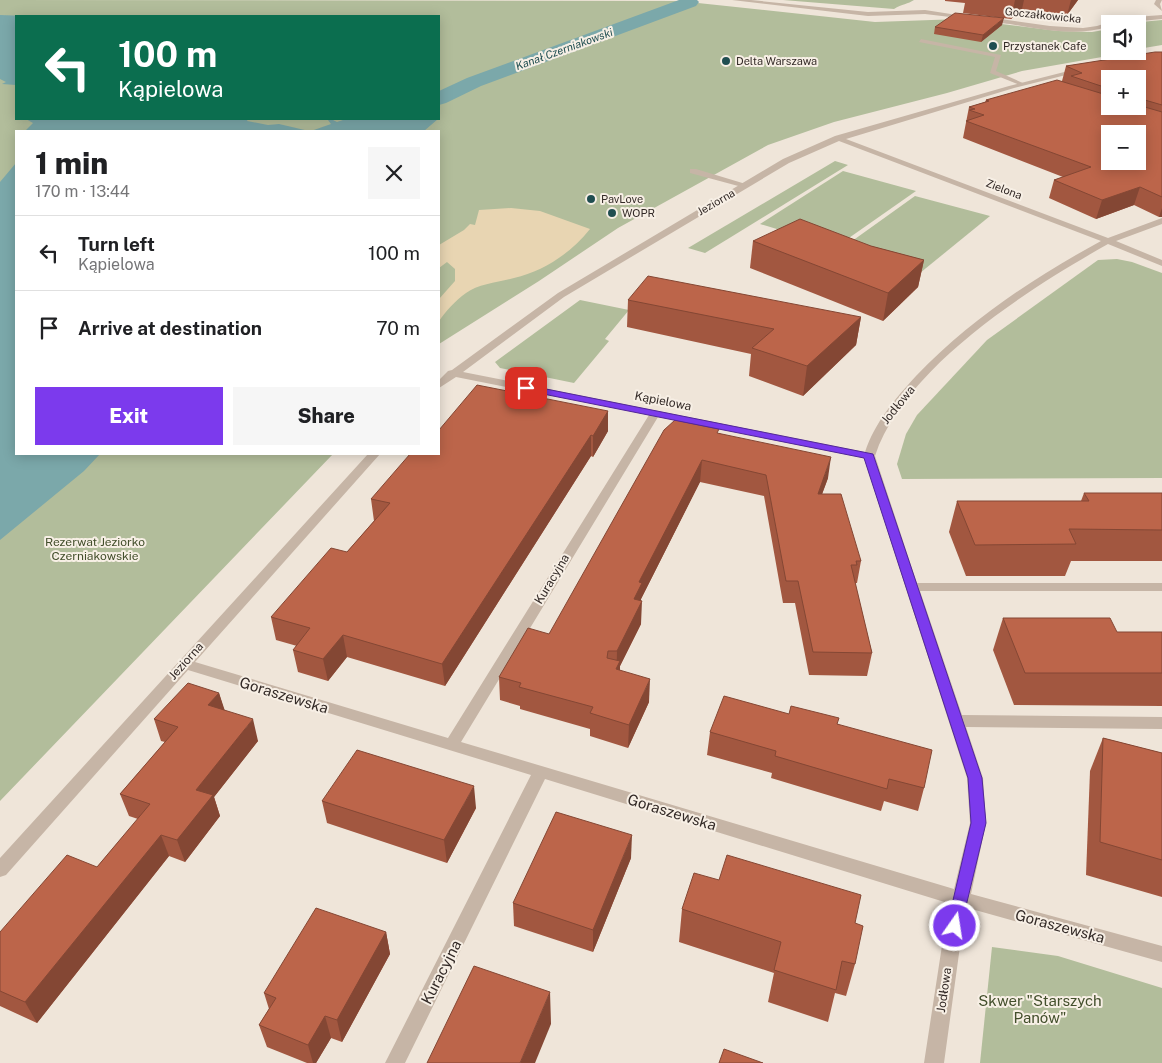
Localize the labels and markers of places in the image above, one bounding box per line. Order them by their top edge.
marker: Przystanek Cafe [987,40,999,52]
place label: Przystanek Cafe [1003,40,1086,52]
marker: Delta Warszawa [720,55,732,67]
place label: Delta Warszawa [736,55,817,67]
marker: PavLove [585,193,597,205]
place label: PavLove [601,193,643,205]
marker: WOPR [606,207,618,219]
place label: WOPR [622,207,655,219]
pin [505,367,547,409]

